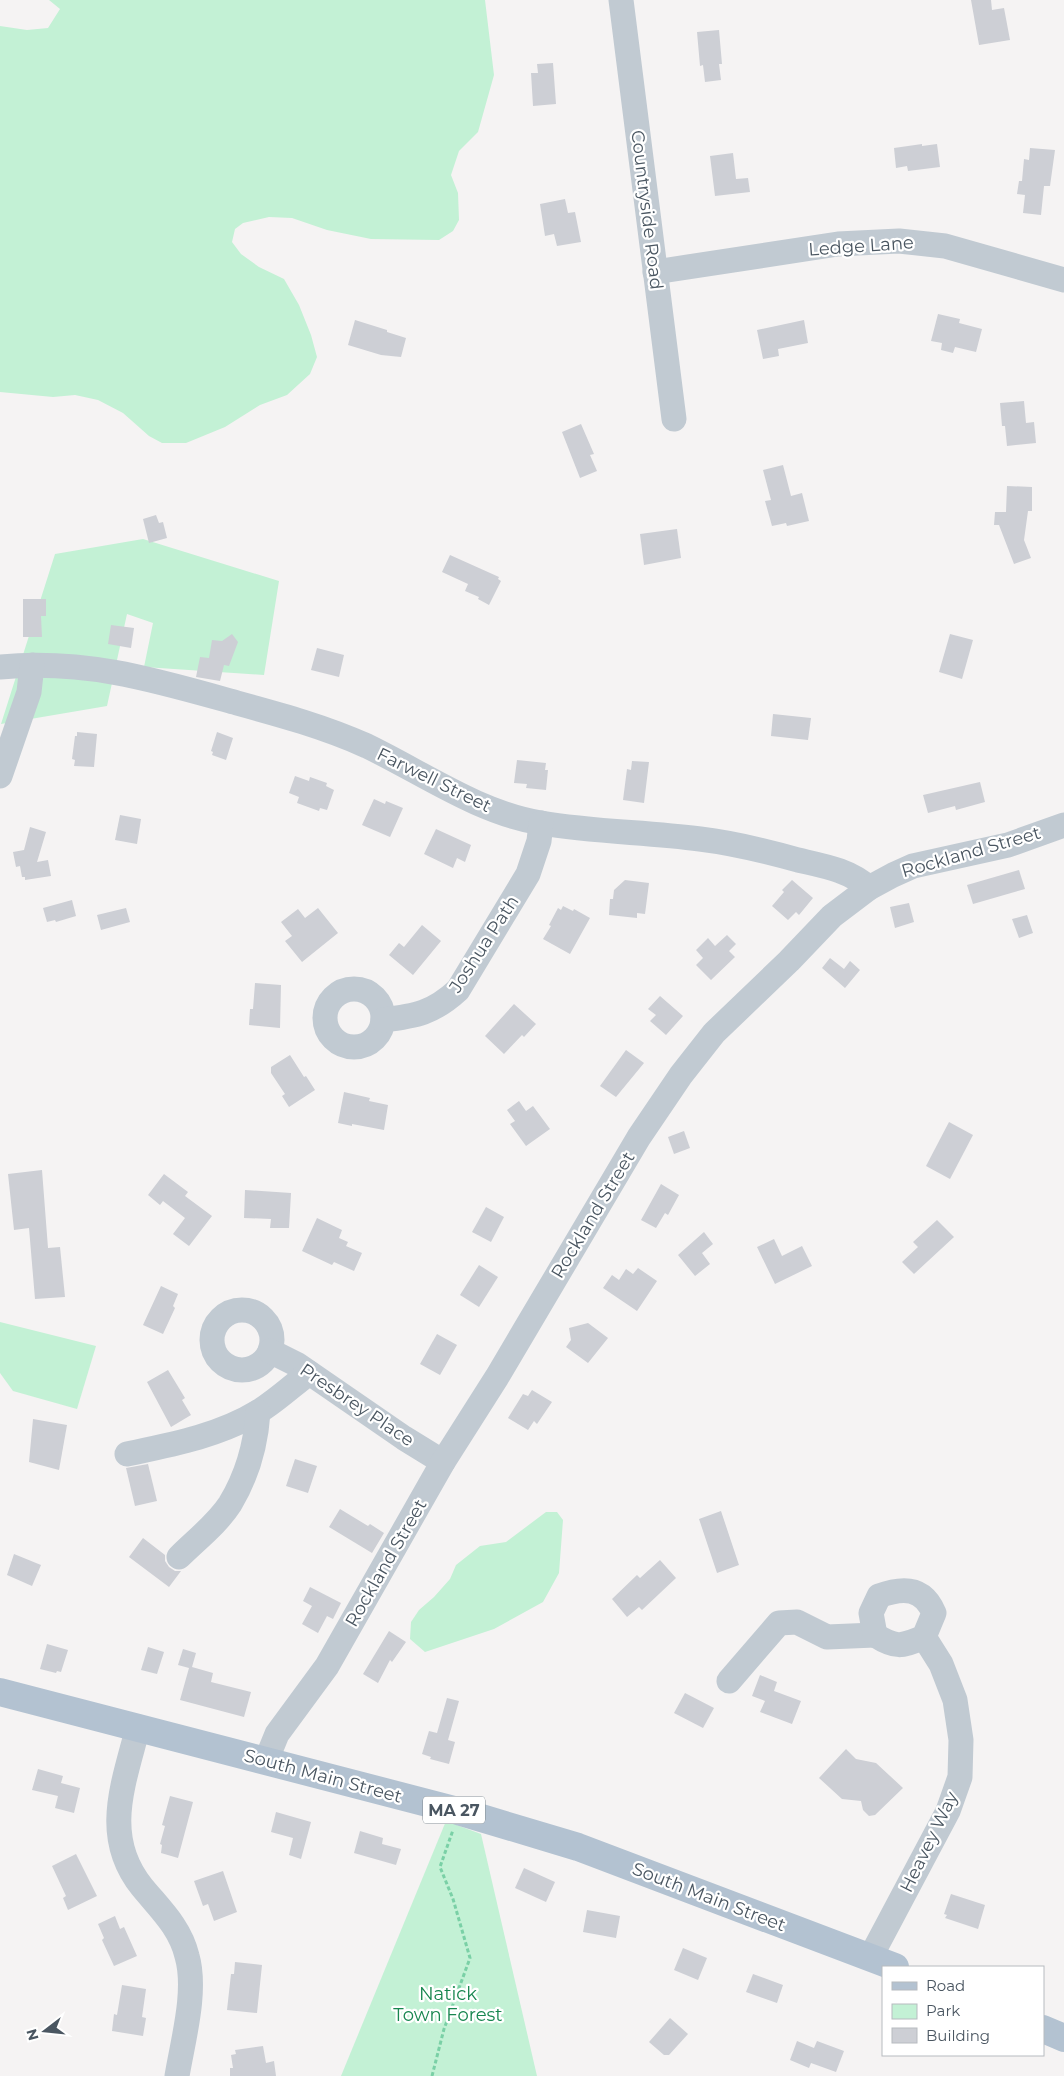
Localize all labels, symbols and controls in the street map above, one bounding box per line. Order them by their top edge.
street label: Countryside Road [626,129,668,291]
street label: Ledge Lane [808,231,915,261]
street label: Farwell Street [373,743,495,817]
street label: Rockland Street [899,822,1043,882]
street label: Joshua Path [444,891,524,998]
street label: Rockland Street [546,1148,640,1282]
street label: Presbrey Place [296,1359,418,1451]
street label: Rockland Street [340,1495,432,1631]
street label: South Main Street [242,1744,404,1808]
street label: Heavey Way [895,1788,963,1896]
road number: MA 27 [423,1796,485,1824]
street label: South Main Street [629,1858,789,1936]
legend [882,1966,1044,2056]
text: Road [926,1976,965,1995]
park label: Natick Town Forest [393,1983,503,2026]
text: Park [926,2001,960,2020]
north arrow [20,2006,70,2056]
text: Building [926,2026,990,2045]
text: N [22,2027,43,2043]

